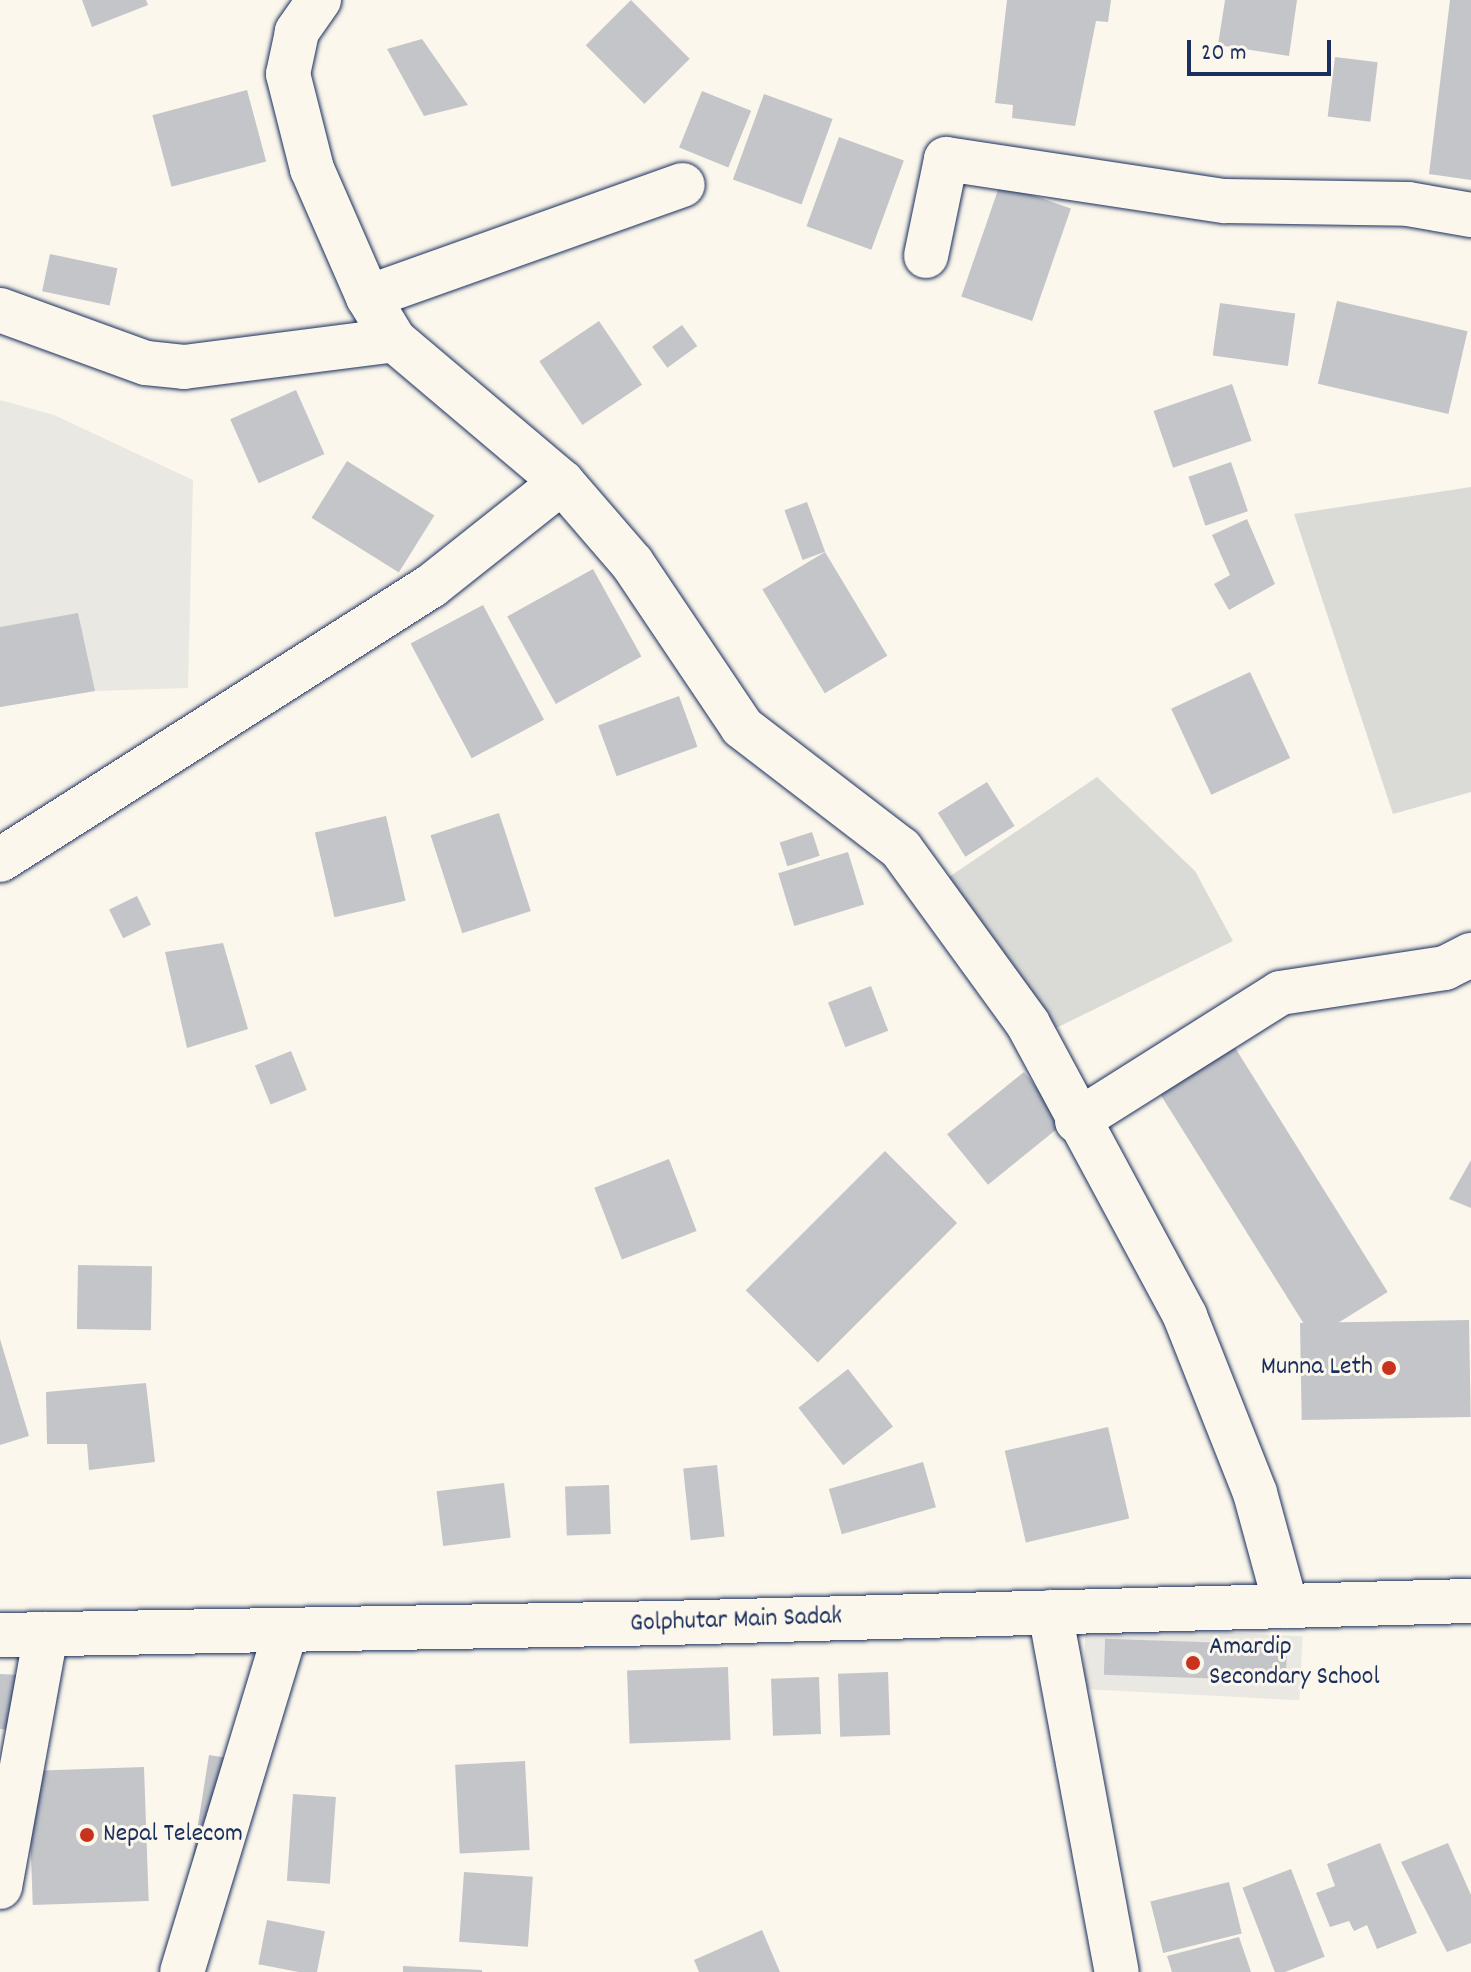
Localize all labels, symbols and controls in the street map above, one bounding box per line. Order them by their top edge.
scale bar [1191,24,1335,74]
text: 20 m [1201,37,1247,71]
place label: Munna Leth [1261,1352,1373,1384]
marker: Munna Leth [1380,1359,1398,1377]
street label: Golphutar Main Sadak [629,1602,843,1640]
place label: Amardip Secondary School [1209,1632,1380,1694]
marker: Amardip Secondary School [1184,1654,1202,1672]
place label: Nepal Telecom [103,1819,243,1851]
marker: Nepal Telecom [78,1826,96,1844]

